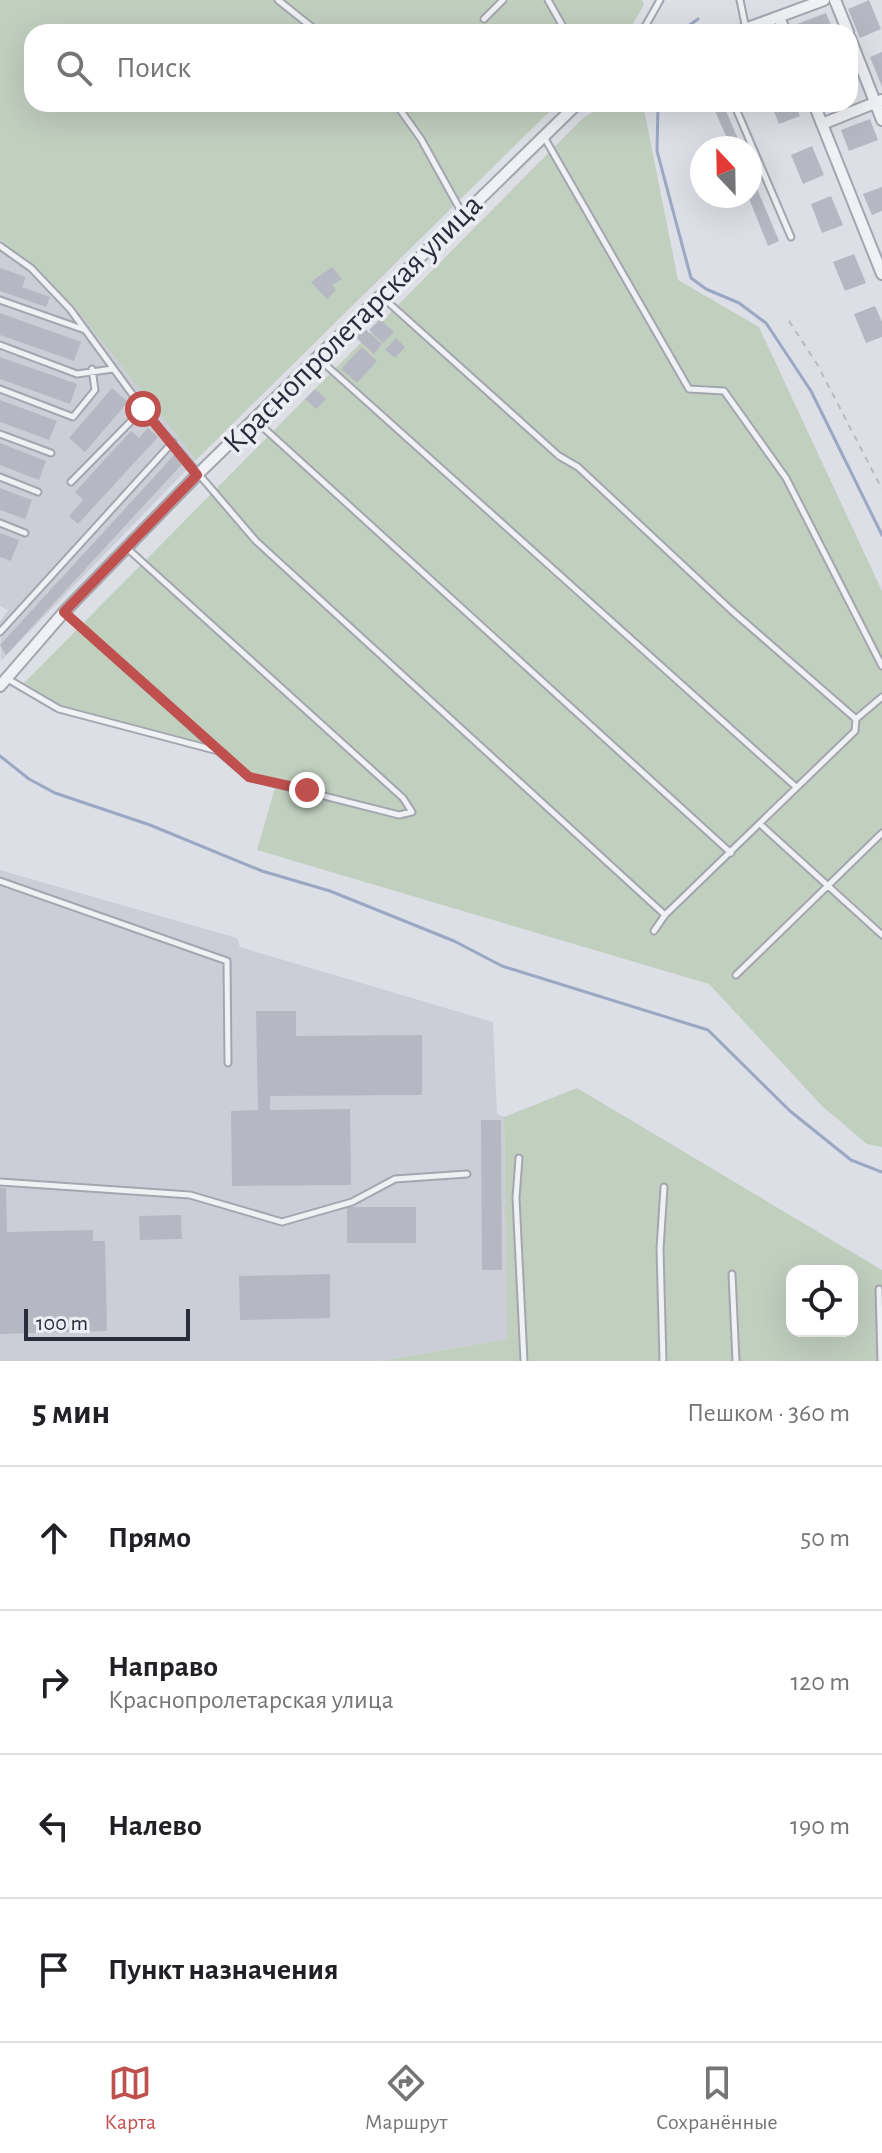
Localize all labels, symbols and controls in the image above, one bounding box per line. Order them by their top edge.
search box [24,24,858,112]
icon: search [52,46,96,90]
text: Поиск [116,53,191,83]
north arrow [690,136,762,208]
street label: Краснопролетарская улица [217,188,488,459]
route start [125,391,161,427]
route end [289,772,325,808]
map controls [786,1265,858,1337]
button: locate [786,1265,858,1337]
scale bar [24,1305,190,1341]
text: 100 m [36,1312,88,1334]
text: 5 мин [32,1396,110,1430]
text: Пешком · 360 m [687,1400,850,1426]
icon: ahead [32,1516,76,1560]
text: Прямо [108,1523,191,1553]
text: 50 m [800,1525,850,1551]
text: Направо [108,1652,218,1682]
icon: right [32,1660,76,1704]
text: 120 m [790,1669,850,1695]
text: Краснопролетарская улица [108,1687,394,1713]
icon: left [32,1804,76,1848]
text: Налево [108,1811,202,1841]
text: 190 m [790,1813,850,1839]
icon: arrive [32,1948,76,1992]
text: Пункт назначения [108,1955,339,1985]
tab: Карта [104,2061,156,2135]
tab: Маршрут [365,2061,447,2135]
tab: Сохранённые [656,2061,778,2135]

